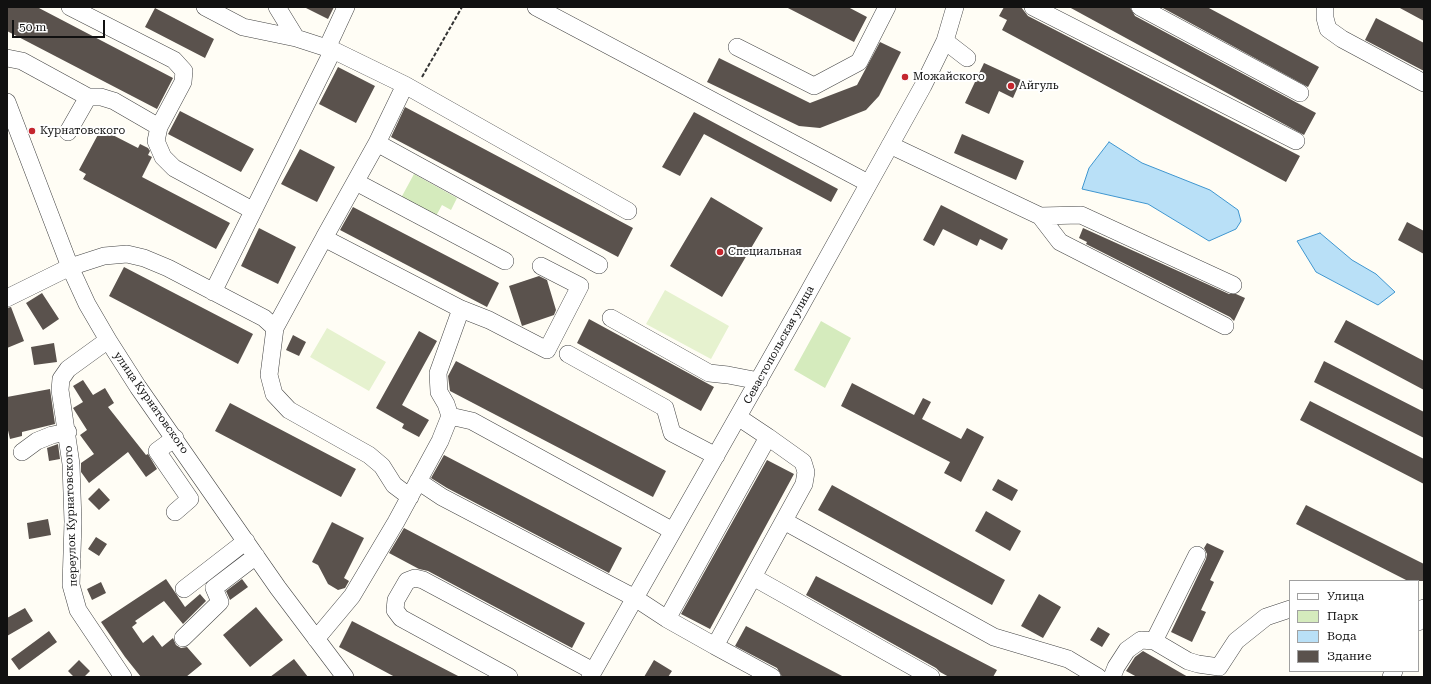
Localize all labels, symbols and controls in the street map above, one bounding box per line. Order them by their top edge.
scale bar [14,12,107,38]
text: 50 m [19,20,46,34]
place label: Можайского [913,70,985,84]
marker: Можайского [900,72,910,82]
place label: Айгуль [1019,79,1059,93]
marker: Айгуль [1006,81,1016,91]
place label: Курнатовского [40,124,125,138]
marker: Курнатовского [27,126,37,136]
place label: Специальная [728,245,802,259]
marker: Специальная [715,247,725,257]
street label: Севастопольская улица [741,284,817,406]
street label: улица Курнатовского [111,349,191,457]
street label: переулок Курнатовского [62,445,80,587]
legend [1289,580,1419,672]
text: Улица [1327,589,1364,603]
text: Парк [1327,609,1359,623]
text: Вода [1327,629,1356,643]
text: Здание [1327,649,1371,663]

